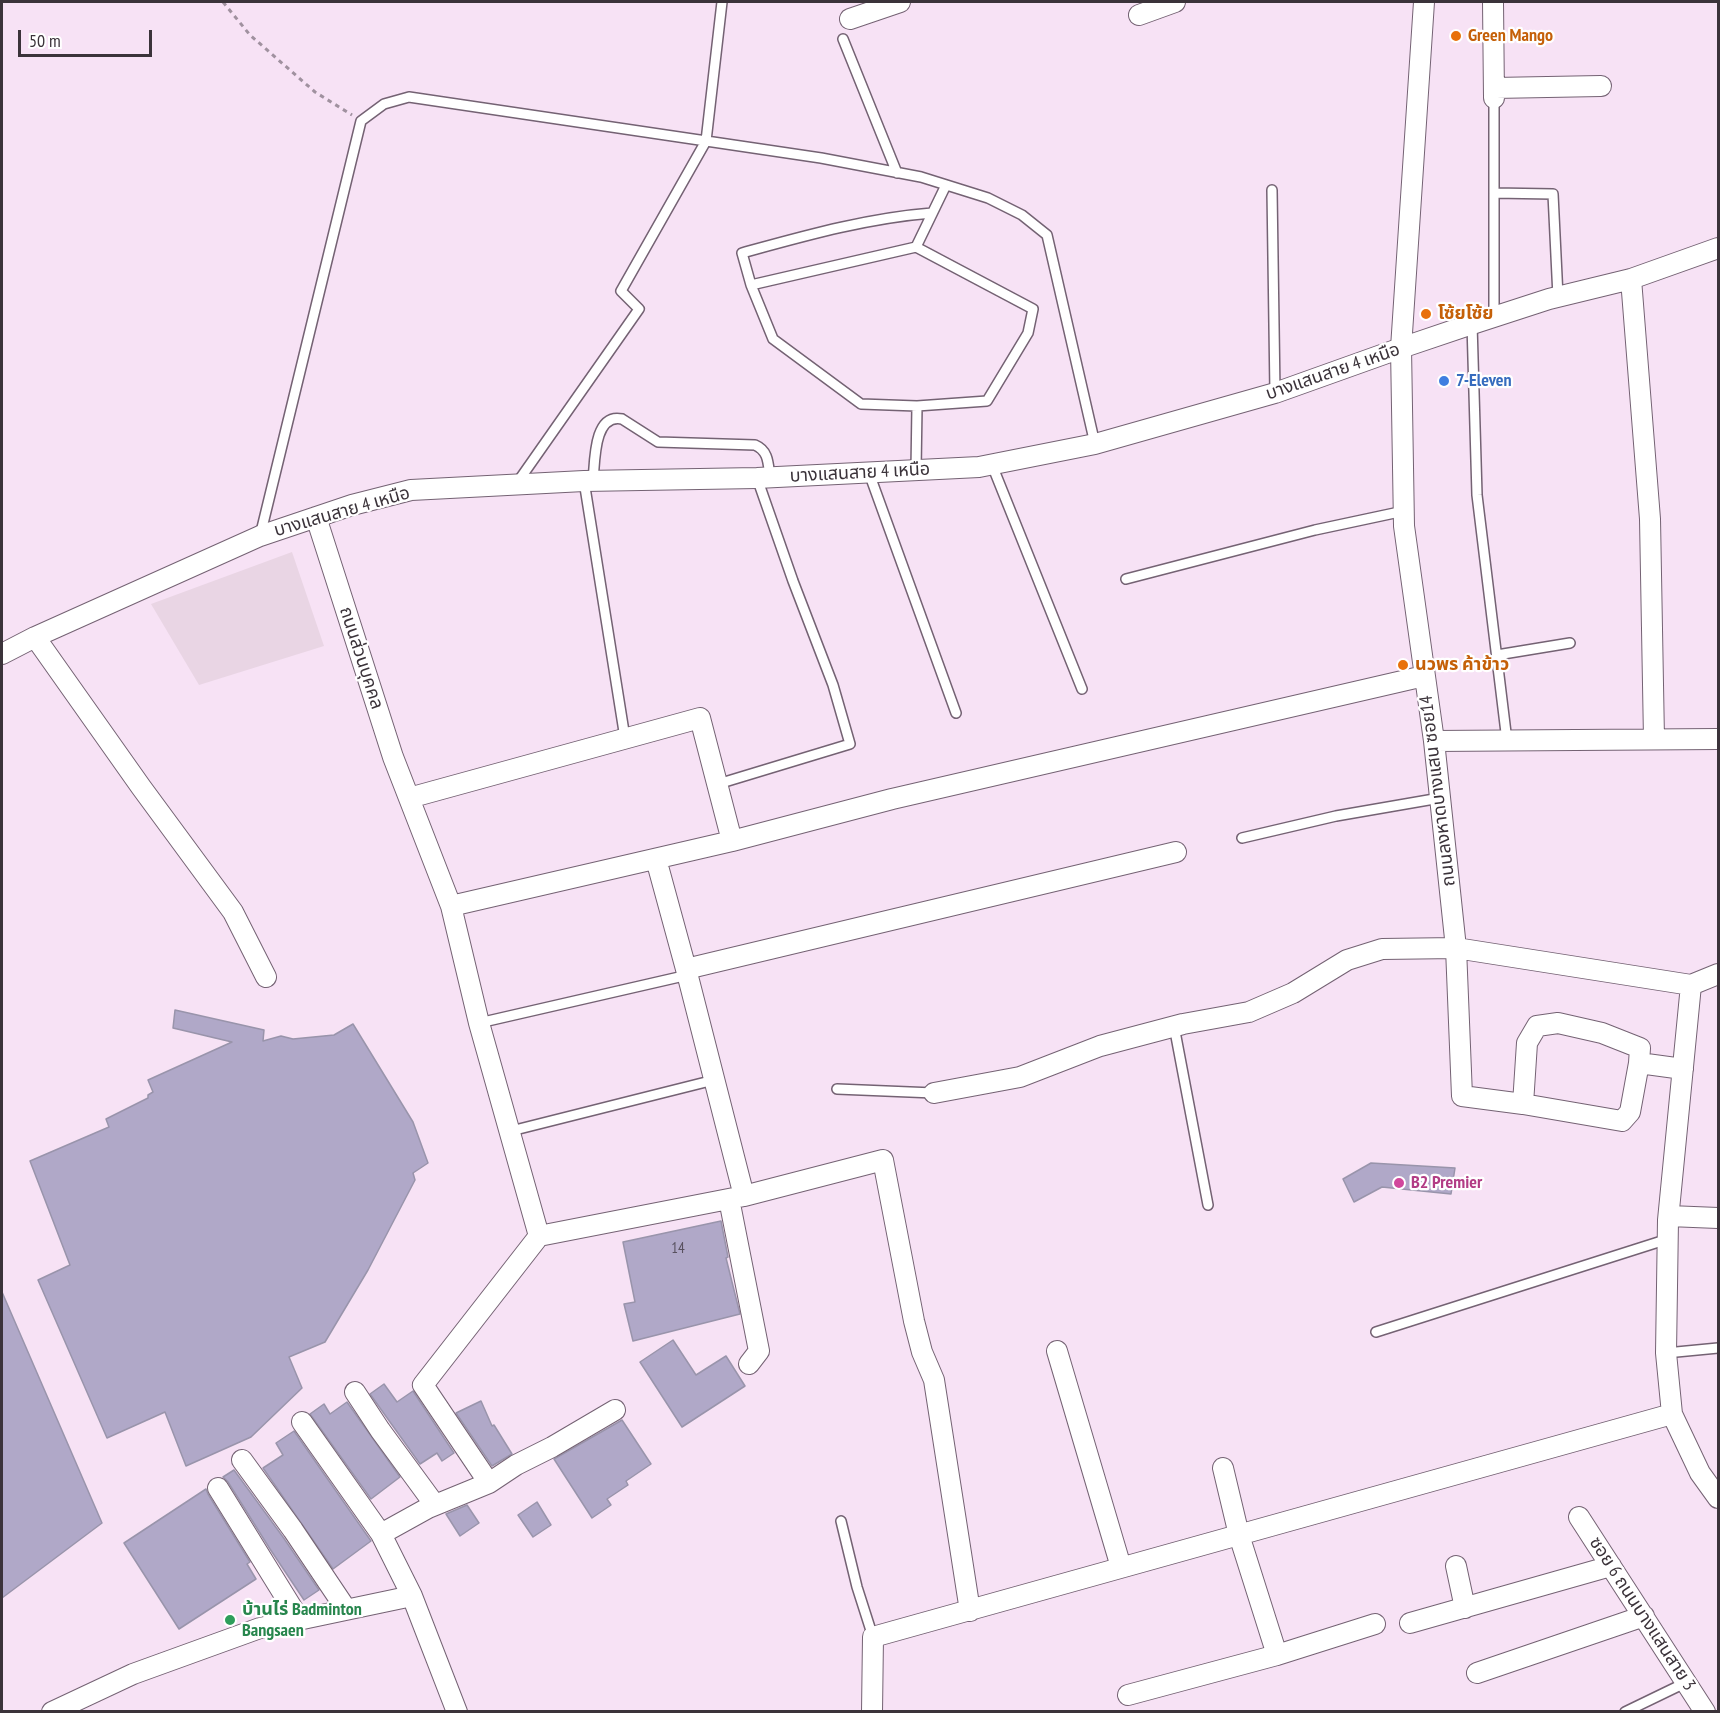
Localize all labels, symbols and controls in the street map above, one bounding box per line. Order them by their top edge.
scale bar [21,18,154,56]
place label: Green Mango [1468,25,1553,47]
text: 50 m [29,29,61,52]
marker: Green Mango [1449,29,1463,43]
place label: โซ้ยโซ้ย [1438,303,1494,325]
marker: โซ้ยโซ้ย [1419,307,1433,321]
street label: บางแสนสาย 4 เหนือ [1263,339,1403,405]
place label: 7-Eleven [1456,370,1512,392]
marker: 7-Eleven [1437,374,1451,388]
street label: บางแสนสาย 4 เหนือ [789,459,931,487]
street label: บางแสนสาย 4 เหนือ [271,482,413,542]
street label: ถนนส่วนบุคคล [334,604,388,712]
place label: นวพร ค้าข้าว [1415,654,1509,676]
marker: นวพร ค้าข้าว [1396,658,1410,672]
street label: ถนนลงหาดบางแสน ซอย14 [1416,694,1460,888]
place label: B2 Premier [1411,1172,1482,1194]
marker: B2 Premier [1392,1176,1406,1190]
house number: 14 [671,1240,685,1258]
street label: ซอย 6 ถนนบางแสนสาย 3 [1584,1533,1700,1695]
place label: บ้านไร่ Badminton Bangsaen [242,1599,362,1642]
marker: บ้านไร่ Badminton Bangsaen [223,1613,237,1627]

